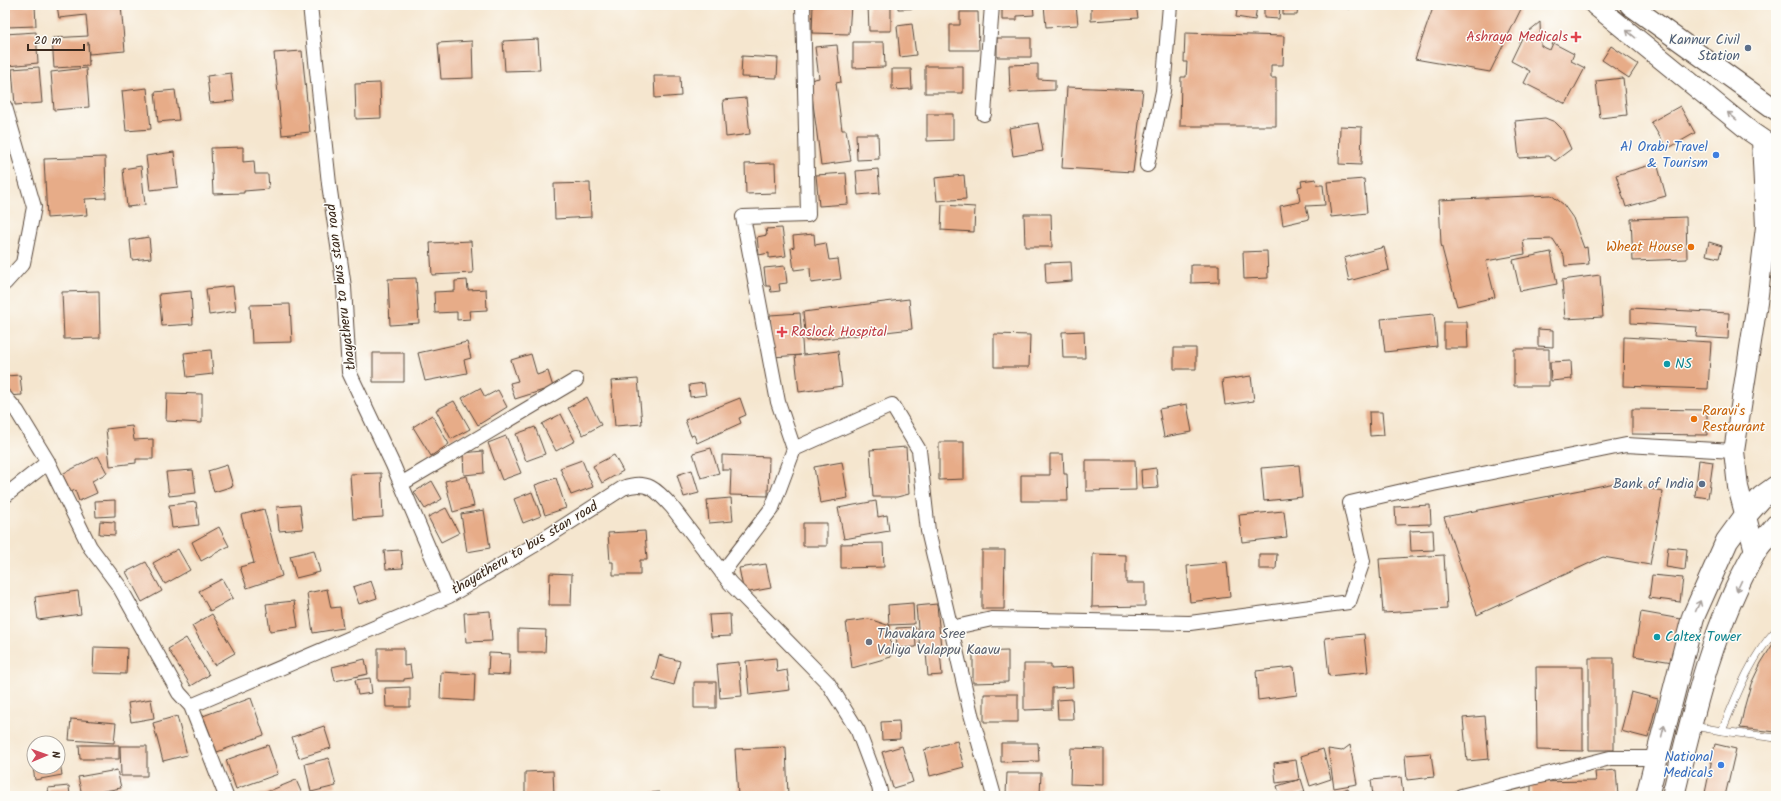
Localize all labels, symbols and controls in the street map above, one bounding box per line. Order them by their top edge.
scale bar [28,26,84,52]
place label: Ashraya Medicals [1466,26,1568,48]
one-way arrow [1625,29,1636,38]
place label: Kannur Civil Station [1669,29,1741,67]
text: 20 m [34,31,62,50]
marker: Ashraya Medicals [1571,32,1581,42]
marker: Kannur Civil Station [1743,43,1753,53]
one-way arrow [1726,111,1737,120]
place label: Al Orabi Travel & Tourism [1620,136,1709,174]
marker: Al Orabi Travel & Tourism [1711,150,1721,160]
street label: thayatheru to bus stan road [320,202,362,371]
place label: Wheat House [1606,236,1684,258]
marker: Wheat House [1686,242,1696,252]
place label: Raslock Hospital [791,321,888,343]
marker: Raslock Hospital [776,326,788,338]
place label: NS [1675,353,1692,375]
marker: NS [1662,359,1672,369]
place label: Raravi's Restaurant [1702,400,1766,438]
marker: Raravi's Restaurant [1689,414,1699,424]
place label: Bank of India [1613,473,1694,495]
marker: Bank of India [1697,479,1707,489]
street label: thayatheru to bus stan road [448,495,603,601]
one-way arrow [1735,580,1742,592]
one-way arrow [1695,600,1702,612]
place label: Thavakara Sree Valiya Valappu Kaavu [877,623,1001,661]
place label: Caltex Tower [1665,626,1742,648]
marker: Caltex Tower [1652,632,1662,642]
marker: Thavakara Sree Valiya Valappu Kaavu [864,637,874,647]
one-way arrow [1660,725,1667,738]
north arrow [26,735,66,775]
place label: National Medicals [1663,746,1714,784]
text: N [46,751,64,759]
marker: National Medicals [1716,760,1726,770]

